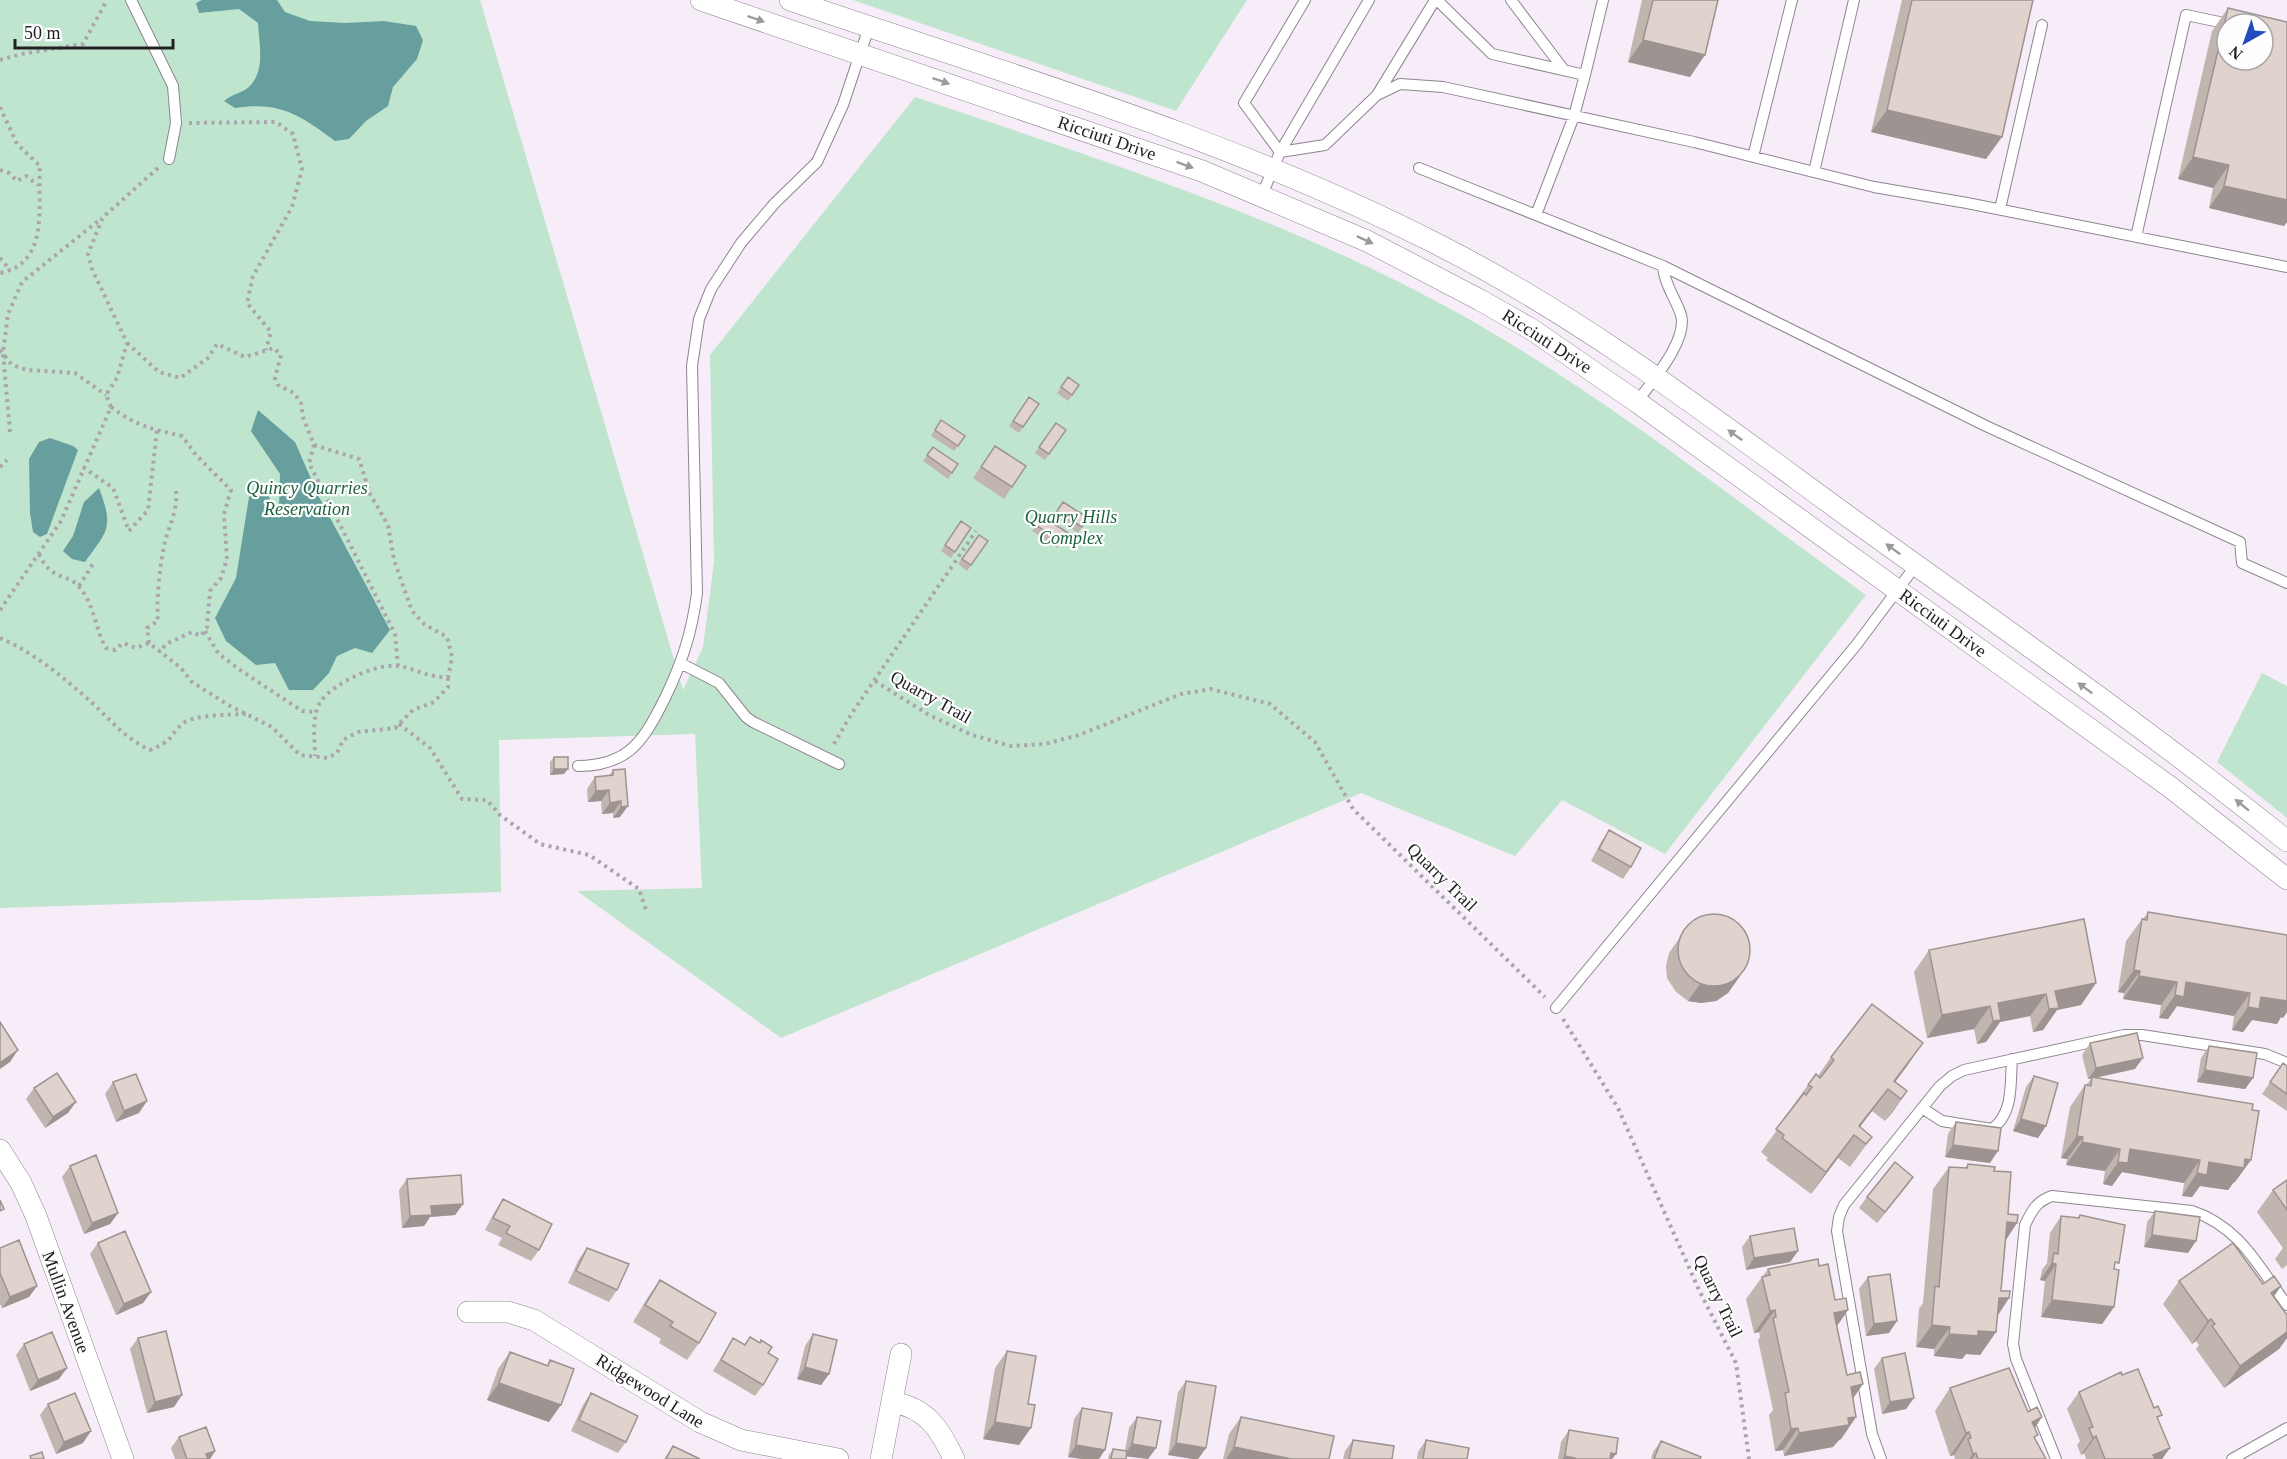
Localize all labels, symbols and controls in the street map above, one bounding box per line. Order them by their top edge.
scale bar [15,12,172,50]
north arrow [2215,12,2275,72]
one-way arrow [747,14,765,24]
text: 50 m [24,23,61,43]
text: N [2225,43,2246,63]
one-way arrow [932,77,950,87]
street label: Ricciuti Drive [1055,112,1159,164]
one-way arrow [1176,161,1194,170]
one-way arrow [1356,236,1373,245]
street label: Ricciuti Drive [1499,305,1595,377]
one-way arrow [1728,429,1743,441]
park label: Quincy Quarries Reservation [246,478,368,519]
park label: Quarry Hills Complex [1025,507,1117,548]
one-way arrow [1886,543,1902,555]
street label: Ricciuti Drive [1896,585,1990,661]
street label: Quarry Trail [887,667,975,727]
one-way arrow [2078,682,2094,694]
one-way arrow [2234,799,2249,811]
street label: Quarry Trail [1403,839,1481,915]
street label: Mullin Avenue [38,1248,94,1356]
street label: Quarry Trail [1689,1251,1747,1341]
street label: Ridgewood Lane [592,1350,708,1432]

